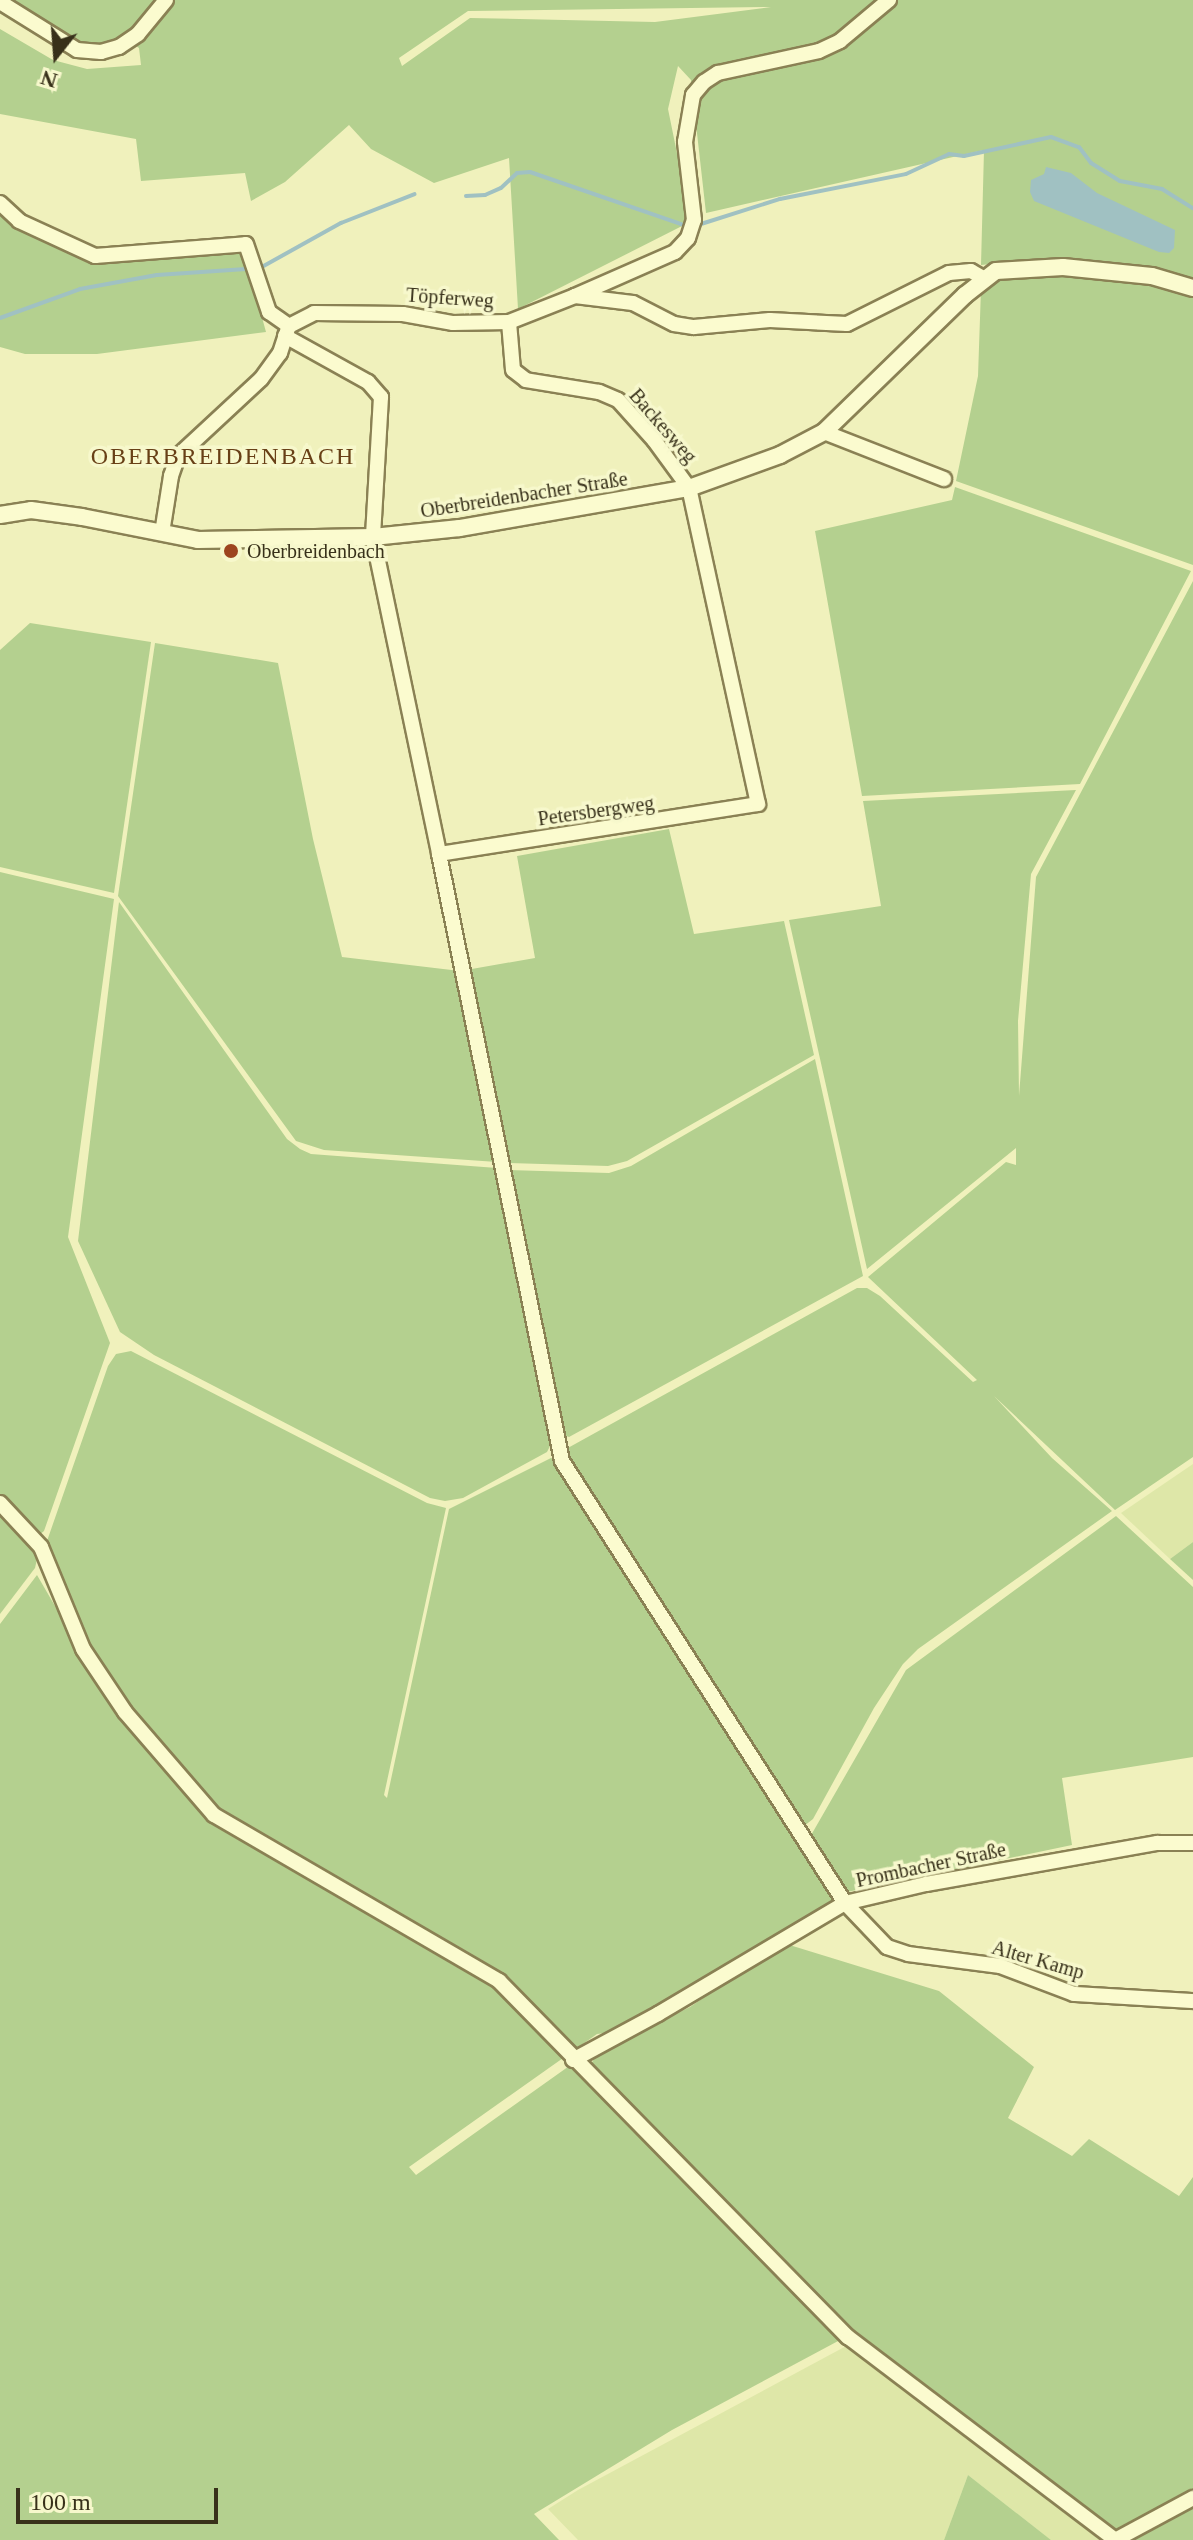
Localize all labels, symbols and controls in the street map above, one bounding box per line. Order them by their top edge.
north arrow [16,16,96,96]
text: N [38,65,60,94]
street label: Töpferweg [405,283,495,313]
street label: Backesweg [624,384,702,468]
district label: OBERBREIDENBACH [91,443,355,471]
street label: Oberbreidenbacher Straße [419,467,629,523]
place label: Oberbreidenbach [247,539,385,563]
marker: Oberbreidenbach [222,542,240,560]
street label: Petersbergweg [536,791,656,831]
street label: Prombacher Straße [854,1837,1008,1893]
street label: Alter Kamp [989,1935,1087,1985]
scale bar [20,2472,222,2522]
text: 100 m [30,2489,91,2515]

